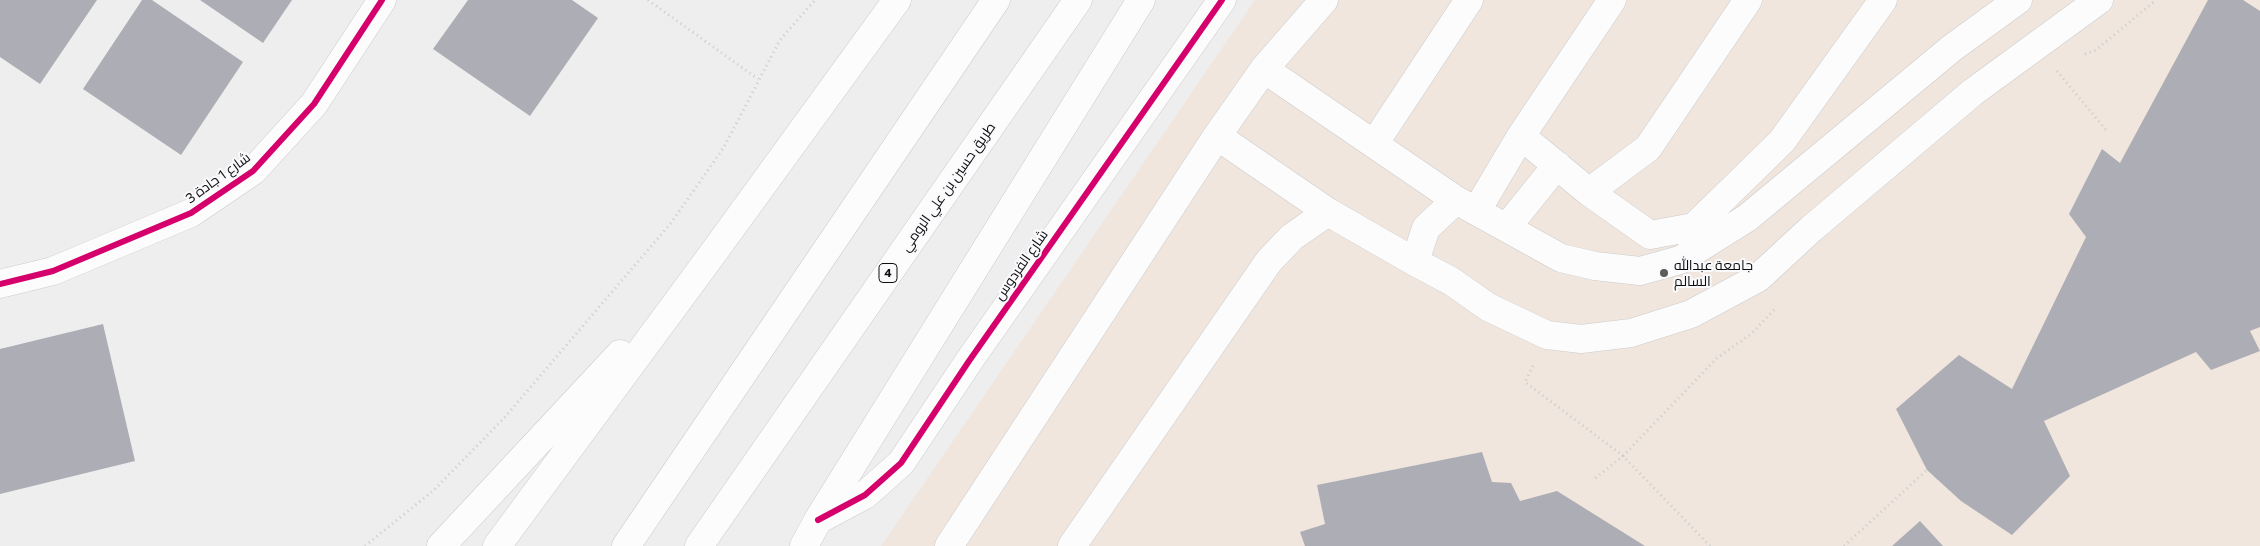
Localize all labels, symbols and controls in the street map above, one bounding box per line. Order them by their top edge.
street label: طريق حسين بن علي الرومي [897,119,999,255]
street label: شارع 1 جادة 3 [182,149,254,207]
street label: شارع الفردوس [991,227,1051,303]
place label: جامعة عبدالله السالم [1674,257,1753,290]
road number: 4 [879,264,897,282]
marker: جامعة عبدالله السالم [1658,267,1670,279]

